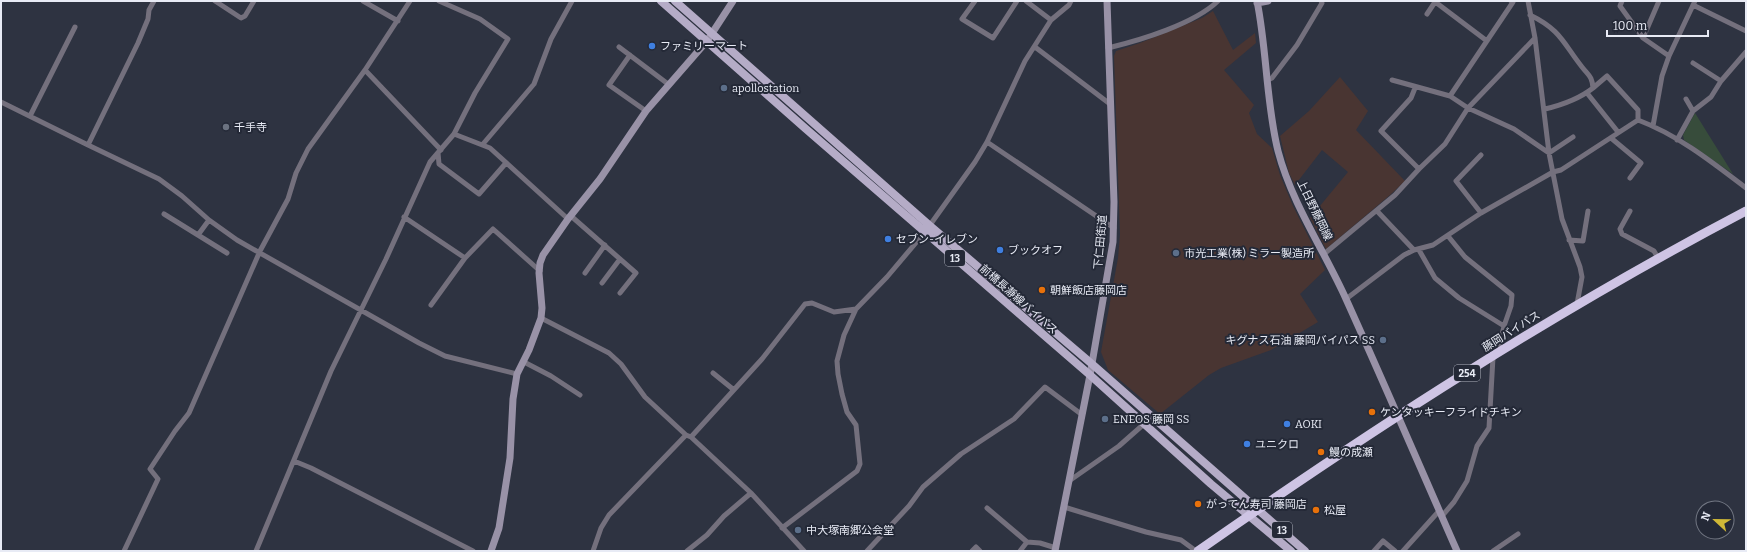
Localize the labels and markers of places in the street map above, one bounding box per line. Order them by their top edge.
place label: ファミリーマート [660,40,748,53]
marker: ファミリーマート [647,41,657,51]
place label: apollostation [732,82,799,95]
marker: apollostation [719,83,729,93]
place label: 千手寺 [234,121,267,134]
marker: 千手寺 [221,122,231,132]
place label: セブン-イレブン [896,233,978,246]
marker: セブン-イレブン [883,234,893,244]
place label: ブックオフ [1008,244,1063,257]
marker: ブックオフ [995,245,1005,255]
place label: 市光工業(株) ミラー製造所 [1184,247,1315,260]
marker: 市光工業(株) ミラー製造所 [1171,248,1181,258]
place label: 朝鮮飯店藤岡店 [1050,284,1127,297]
marker: 朝鮮飯店藤岡店 [1037,285,1047,295]
place label: キグナス石油 藤岡バイパス SS [1226,334,1375,347]
marker: キグナス石油 藤岡バイパス SS [1378,335,1388,345]
place label: ケンタッキーフライドチキン [1380,406,1522,419]
marker: ケンタッキーフライドチキン [1367,407,1377,417]
place label: ENEOS 藤岡 SS [1113,413,1189,426]
marker: ENEOS 藤岡 SS [1100,414,1110,424]
place label: AOKI [1295,418,1322,431]
marker: AOKI [1282,419,1292,429]
place label: ユニクロ [1255,438,1299,451]
marker: ユニクロ [1242,439,1252,449]
place label: 鰻の成瀬 [1329,446,1373,459]
marker: 鰻の成瀬 [1316,447,1326,457]
place label: がってん寿司 藤岡店 [1206,498,1307,511]
marker: がってん寿司 藤岡店 [1193,499,1203,509]
place label: 松屋 [1324,504,1346,517]
marker: 松屋 [1311,505,1321,515]
place label: 中大塚南郷公会堂 [806,524,894,537]
marker: 中大塚南郷公会堂 [793,525,803,535]

